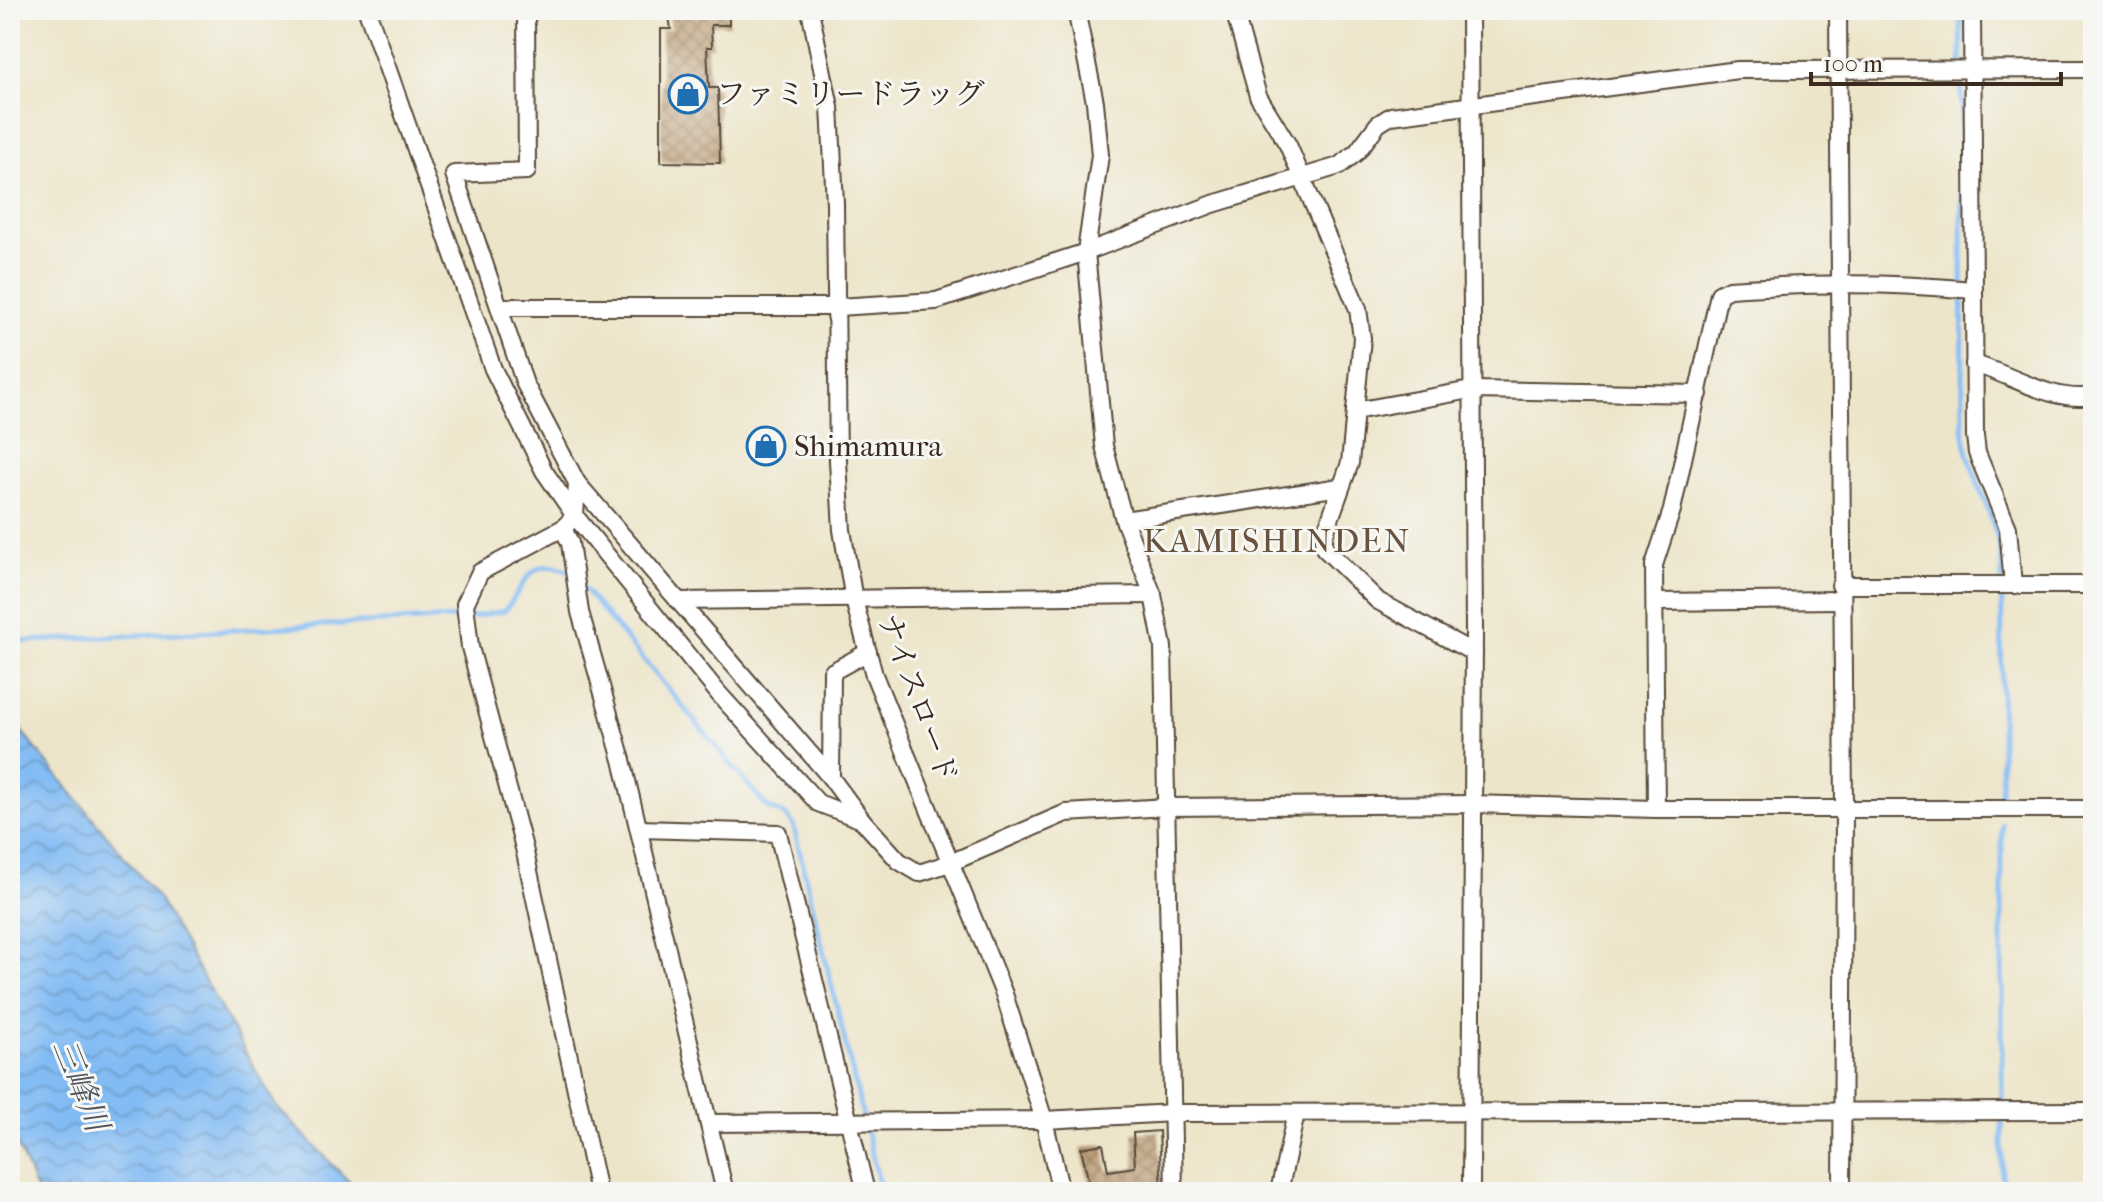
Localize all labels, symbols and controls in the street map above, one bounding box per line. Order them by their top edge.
scale bar [1811,36,2061,86]
text: 100 m [1823,50,1883,78]
shop icon: ファミリードラッグ [667,73,709,115]
place label: ファミリードラッグ [716,77,985,112]
shop icon: Shimamura [745,425,787,467]
place label: Shimamura [794,429,943,464]
district label: KAMISHINDEN [1143,521,1411,561]
street label: ナイスロード [871,609,964,788]
water label: 三峰川 [45,1034,117,1139]

